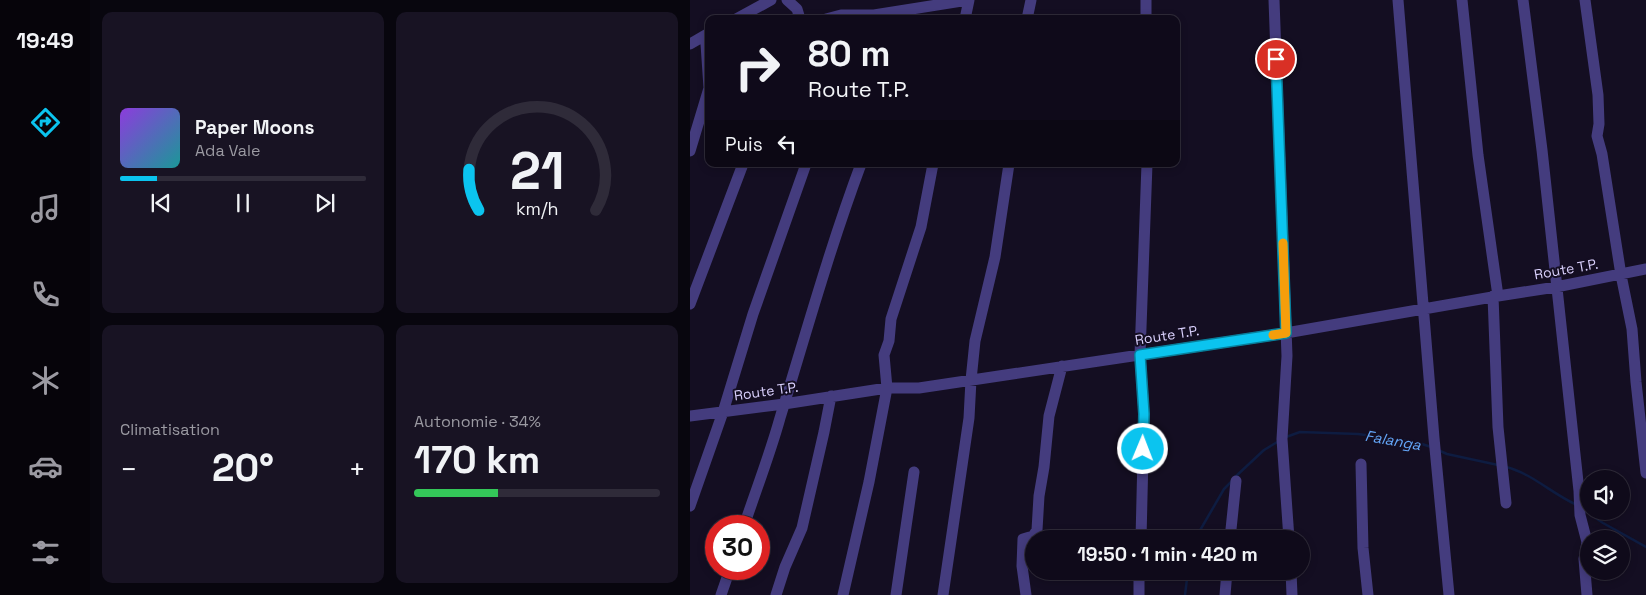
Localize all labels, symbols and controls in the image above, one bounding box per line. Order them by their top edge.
text: 19:49 [16,26,74,54]
text: 80 m [808,32,890,76]
icon: right [725,35,790,100]
pin [1255,38,1297,80]
icon: arrive [1262,45,1290,73]
text: Route T.P. [808,75,910,103]
icon: directions [28,105,63,140]
text: Paper Moons [195,115,314,140]
icon: left [773,130,801,158]
text: Puis [725,132,763,157]
text: 21 [510,138,564,204]
text: Ada Vale [195,140,260,161]
icon: previous [147,189,175,217]
icon: pause [229,189,257,217]
icon: next [311,189,339,217]
icon: music [28,191,63,226]
text: km/h [516,197,558,220]
street label: Route T.P. [1533,255,1599,283]
icon: phone [28,277,63,312]
street label: Route T.P. [1134,321,1200,349]
icon: climate [28,363,63,398]
street label: Route T.P. [733,378,799,404]
text: Autonomie · 34% [414,411,541,432]
text: Climatisation [120,419,220,440]
position arrow [1116,422,1168,474]
water label: Falanga [1364,426,1423,454]
text: 170 km [414,436,540,484]
text: 20° [212,444,274,492]
icon: car [28,449,63,484]
text: − [120,451,137,487]
text: + [349,451,366,487]
map controls [1580,470,1630,580]
button: sound [1580,470,1630,520]
speed limit sign: 30 [705,515,770,580]
button: layers [1580,530,1630,580]
icon: filters [28,535,63,570]
text: 19:50 · 1 min · 420 m [1077,542,1258,567]

